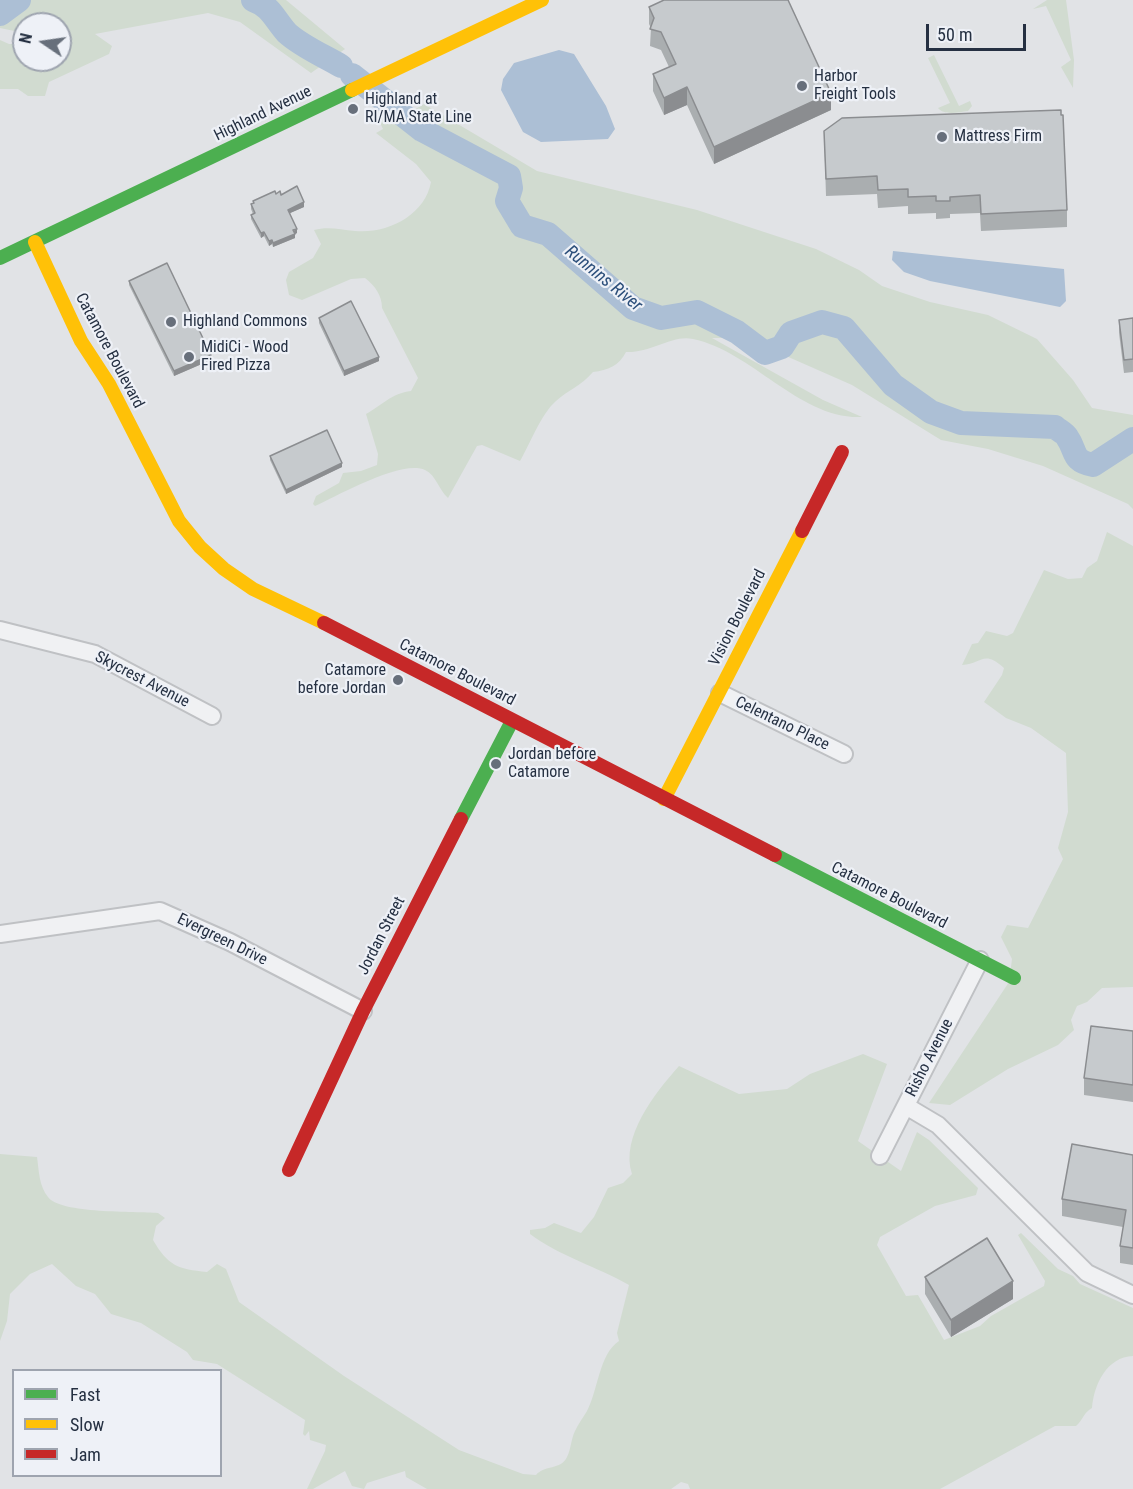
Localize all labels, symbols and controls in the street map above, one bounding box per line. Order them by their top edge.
north arrow [12,12,72,72]
scale bar [929,12,1030,50]
text: 50 m [937,24,972,45]
text: N [16,31,36,45]
place label: Harbor Freight Tools [814,67,896,105]
marker: Harbor Freight Tools [795,79,809,93]
street label: Highland Avenue [211,82,315,146]
place label: Highland at RI/MA State Line [365,90,472,128]
marker: Highland at RI/MA State Line [346,102,360,116]
place label: Mattress Firm [954,127,1042,147]
marker: Mattress Firm [935,130,949,144]
water label: Runnins River [560,241,646,317]
street label: Catamore Boulevard [71,290,147,412]
place label: Highland Commons [183,312,307,332]
marker: Highland Commons [164,315,178,329]
place label: MidiCi - Wood Fired Pizza [201,338,288,376]
marker: MidiCi - Wood Fired Pizza [182,350,196,364]
street label: Vision Boulevard [705,567,771,669]
street label: Catamore Boulevard [396,635,518,711]
street label: Skycrest Avenue [92,648,192,712]
place label: Catamore before Jordan [298,661,386,699]
marker: Catamore before Jordan [391,673,405,687]
street label: Celentano Place [732,693,832,755]
place label: Jordan before Catamore [508,745,596,783]
marker: Jordan before Catamore [489,757,503,771]
street label: Catamore Boulevard [828,858,950,934]
street label: Jordan Street [354,894,410,978]
street label: Evergreen Drive [174,910,270,970]
street label: Risho Avenue [902,1016,958,1100]
legend [12,1369,222,1477]
text: Fast [70,1384,101,1405]
text: Slow [70,1414,104,1435]
text: Jam [70,1444,101,1465]

